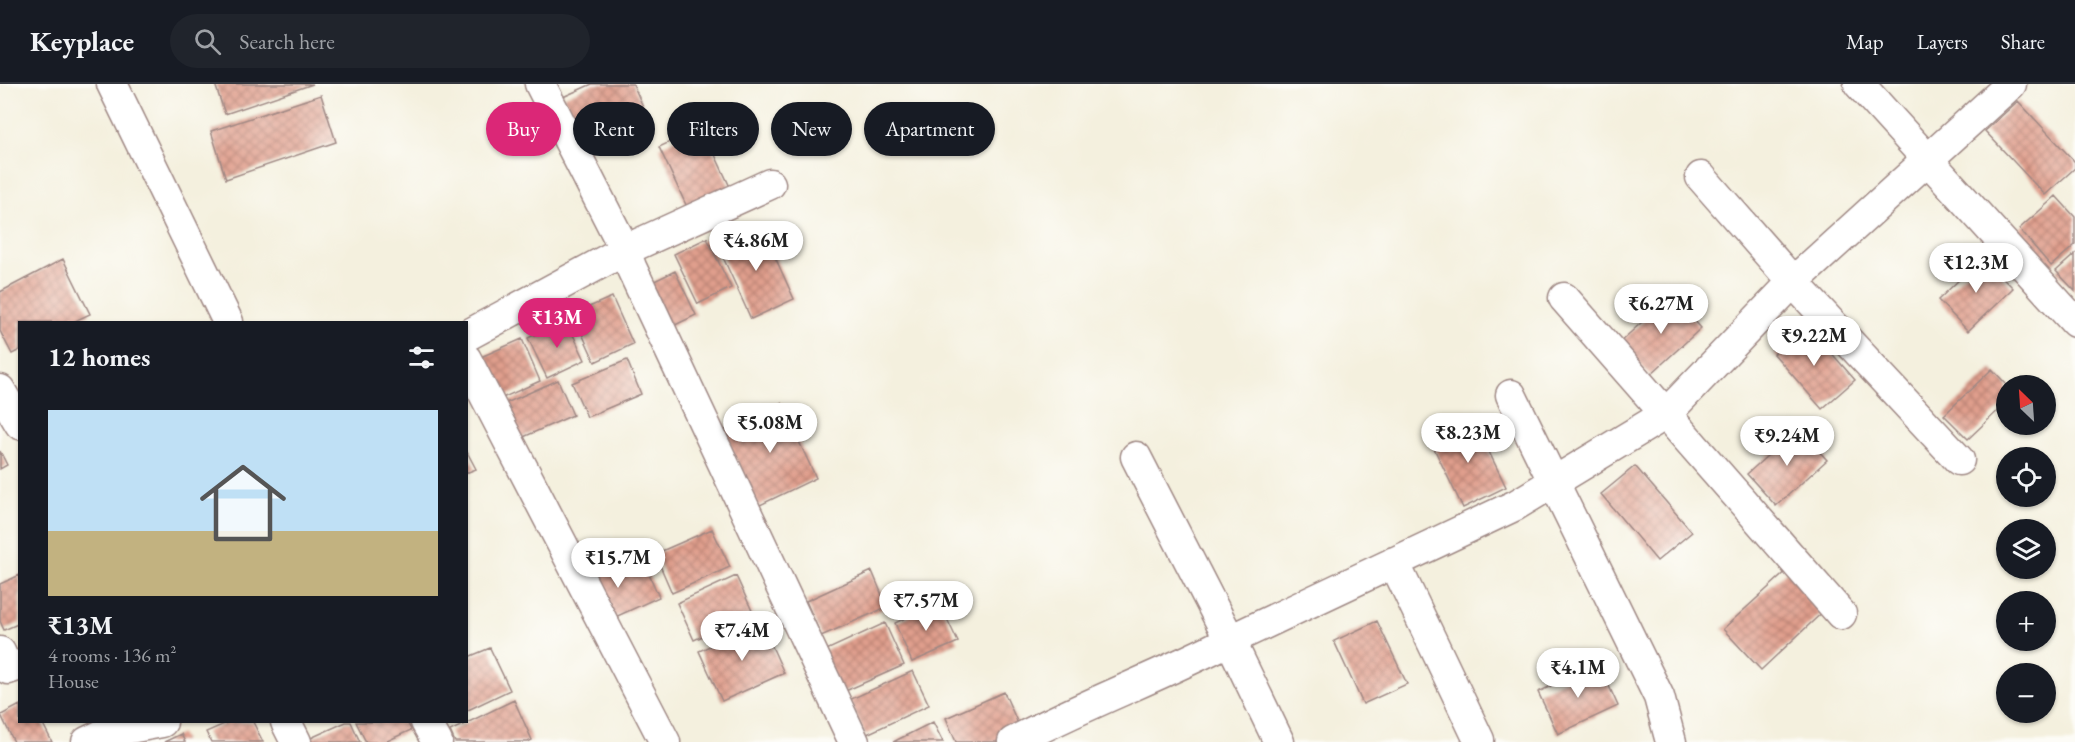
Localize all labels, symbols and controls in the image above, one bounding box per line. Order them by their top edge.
search box [170,14,590,68]
text: Keyplace [30,23,134,59]
icon: search [191,25,224,58]
text: Search here [239,27,335,56]
text: Map [1846,28,1884,55]
text: Layers [1917,28,1968,55]
text: Share [2001,28,2045,55]
chip: Buy [486,102,561,156]
chip: Rent [573,102,655,156]
chip: Filters [667,102,759,156]
chip: New [771,102,852,156]
chip: Apartment [864,102,995,156]
pin: ₹4.86M [707,221,805,272]
text: ₹4.86M [723,227,789,253]
pin: ₹12.3M [1927,243,2025,294]
text: ₹12.3M [1943,249,2009,275]
pin: ₹6.27M [1612,284,1710,335]
text: ₹6.27M [1628,290,1694,316]
pin: ₹13M [521,298,593,349]
text: ₹13M [532,304,582,330]
pin: ₹9.22M [1765,316,1863,367]
text: ₹9.22M [1781,322,1847,348]
text: 12 homes [48,340,150,374]
icon: filters [405,341,438,374]
north arrow [1996,375,2056,435]
map controls [1996,375,2056,723]
pin: ₹5.08M [721,403,819,454]
text: ₹5.08M [737,409,803,435]
pin: ₹8.23M [1419,413,1517,464]
pin: ₹9.24M [1738,416,1836,467]
text: ₹8.23M [1435,419,1501,445]
text: ₹9.24M [1754,422,1820,448]
button: locate [1996,447,2056,507]
icon: home [189,449,297,557]
button: layers [1996,519,2056,579]
pin: ₹15.7M [569,538,667,589]
text: ₹15.7M [585,544,651,570]
pin: ₹7.57M [877,581,975,632]
text: ₹7.57M [893,587,959,613]
button: + [1996,591,2056,651]
text: ₹13M [48,608,113,642]
pin: ₹7.4M [700,611,784,662]
text: ₹7.4M [715,617,770,643]
text: 4 rooms · 136 m² [48,642,176,668]
pin: ₹4.1M [1536,648,1620,699]
text: ₹4.1M [1551,654,1606,680]
button: − [1996,663,2056,723]
text: House [48,668,99,694]

